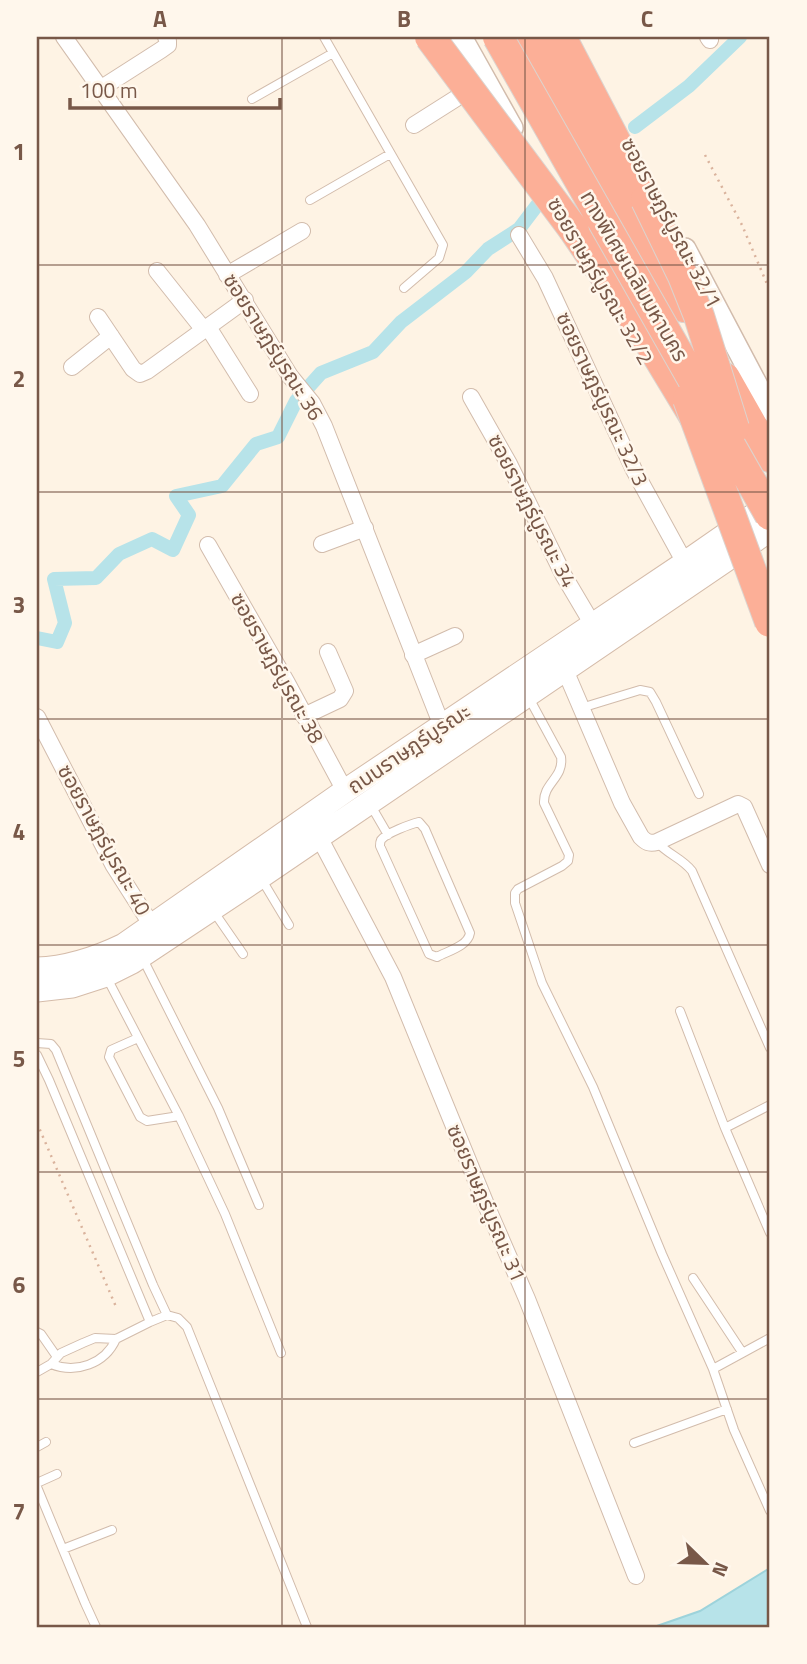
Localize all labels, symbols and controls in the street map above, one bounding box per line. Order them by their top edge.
text: A [153,1,167,36]
text: B [397,1,411,36]
text: C [641,1,653,36]
scale bar [70,66,280,110]
text: 100 m [80,74,137,106]
street label: ซอยราษฎร์บูรณะ 32/1 [613,132,730,313]
text: 1 [13,134,25,169]
street label: ทางพิเศษเฉลิมมหานคร [573,184,697,367]
street label: ซอยราษฎร์บูรณะ 32/2 [540,191,662,370]
street label: ซอยราษฎร์บูรณะ 36 [216,267,332,426]
street label: ซอยราษฎร์บูรณะ 32/3 [548,306,657,491]
text: 2 [13,361,25,396]
street label: ซอยราษฎร์บูรณะ 34 [480,428,585,593]
street label: ซอยราษฎร์บูรณะ 38 [223,586,333,749]
text: 3 [13,587,25,622]
street label: ถนนราษฎร์บูรณะ [340,695,477,801]
street label: ซอยราษฎร์บูรณะ 40 [50,758,160,921]
text: 4 [13,814,25,849]
text: 5 [13,1041,25,1076]
street label: ซอยราษฎร์บูรณะ 31 [439,1119,535,1286]
text: 6 [13,1267,26,1302]
text: 7 [13,1494,25,1529]
north arrow [670,1528,740,1598]
text: N [705,1558,737,1582]

